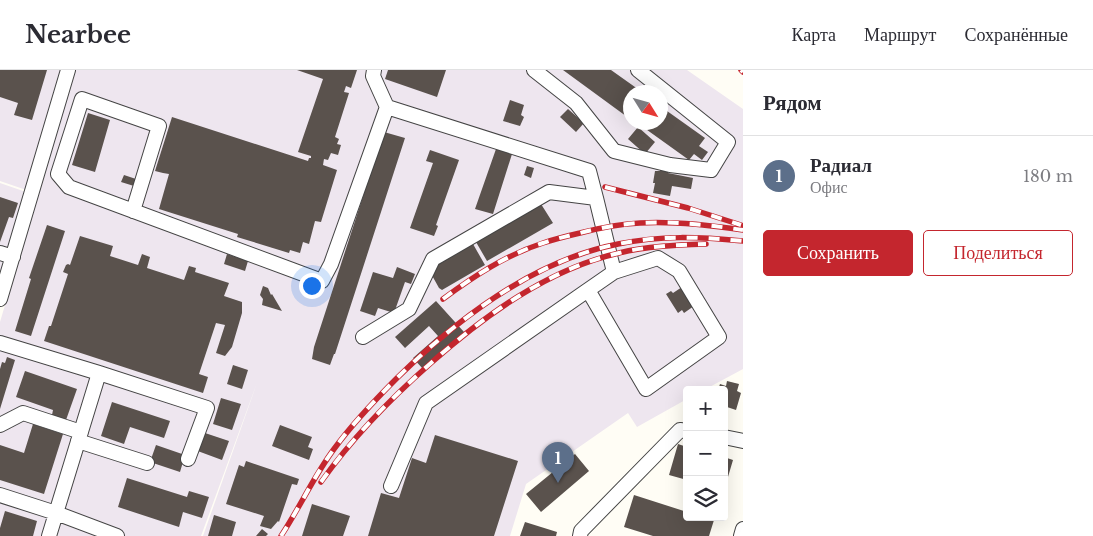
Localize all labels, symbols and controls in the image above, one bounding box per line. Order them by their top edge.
text: Nearbee [25,20,131,49]
text: Карта [791,24,836,46]
text: Маршрут [864,24,936,46]
text: Сохранённые [964,24,1068,46]
north arrow [623,85,668,130]
text: Рядом [763,90,822,116]
text: Радиал [810,154,872,177]
text: 1 [776,166,782,186]
text: 180 m [1023,166,1073,186]
text: Офис [810,177,848,197]
button: Сохранить [763,230,913,276]
button: Поделиться [923,230,1073,276]
your location [299,273,325,299]
map controls [683,386,728,521]
button: + [683,386,728,431]
button: − [683,431,728,476]
pin: 1 [542,442,574,483]
button: layers [683,476,728,521]

